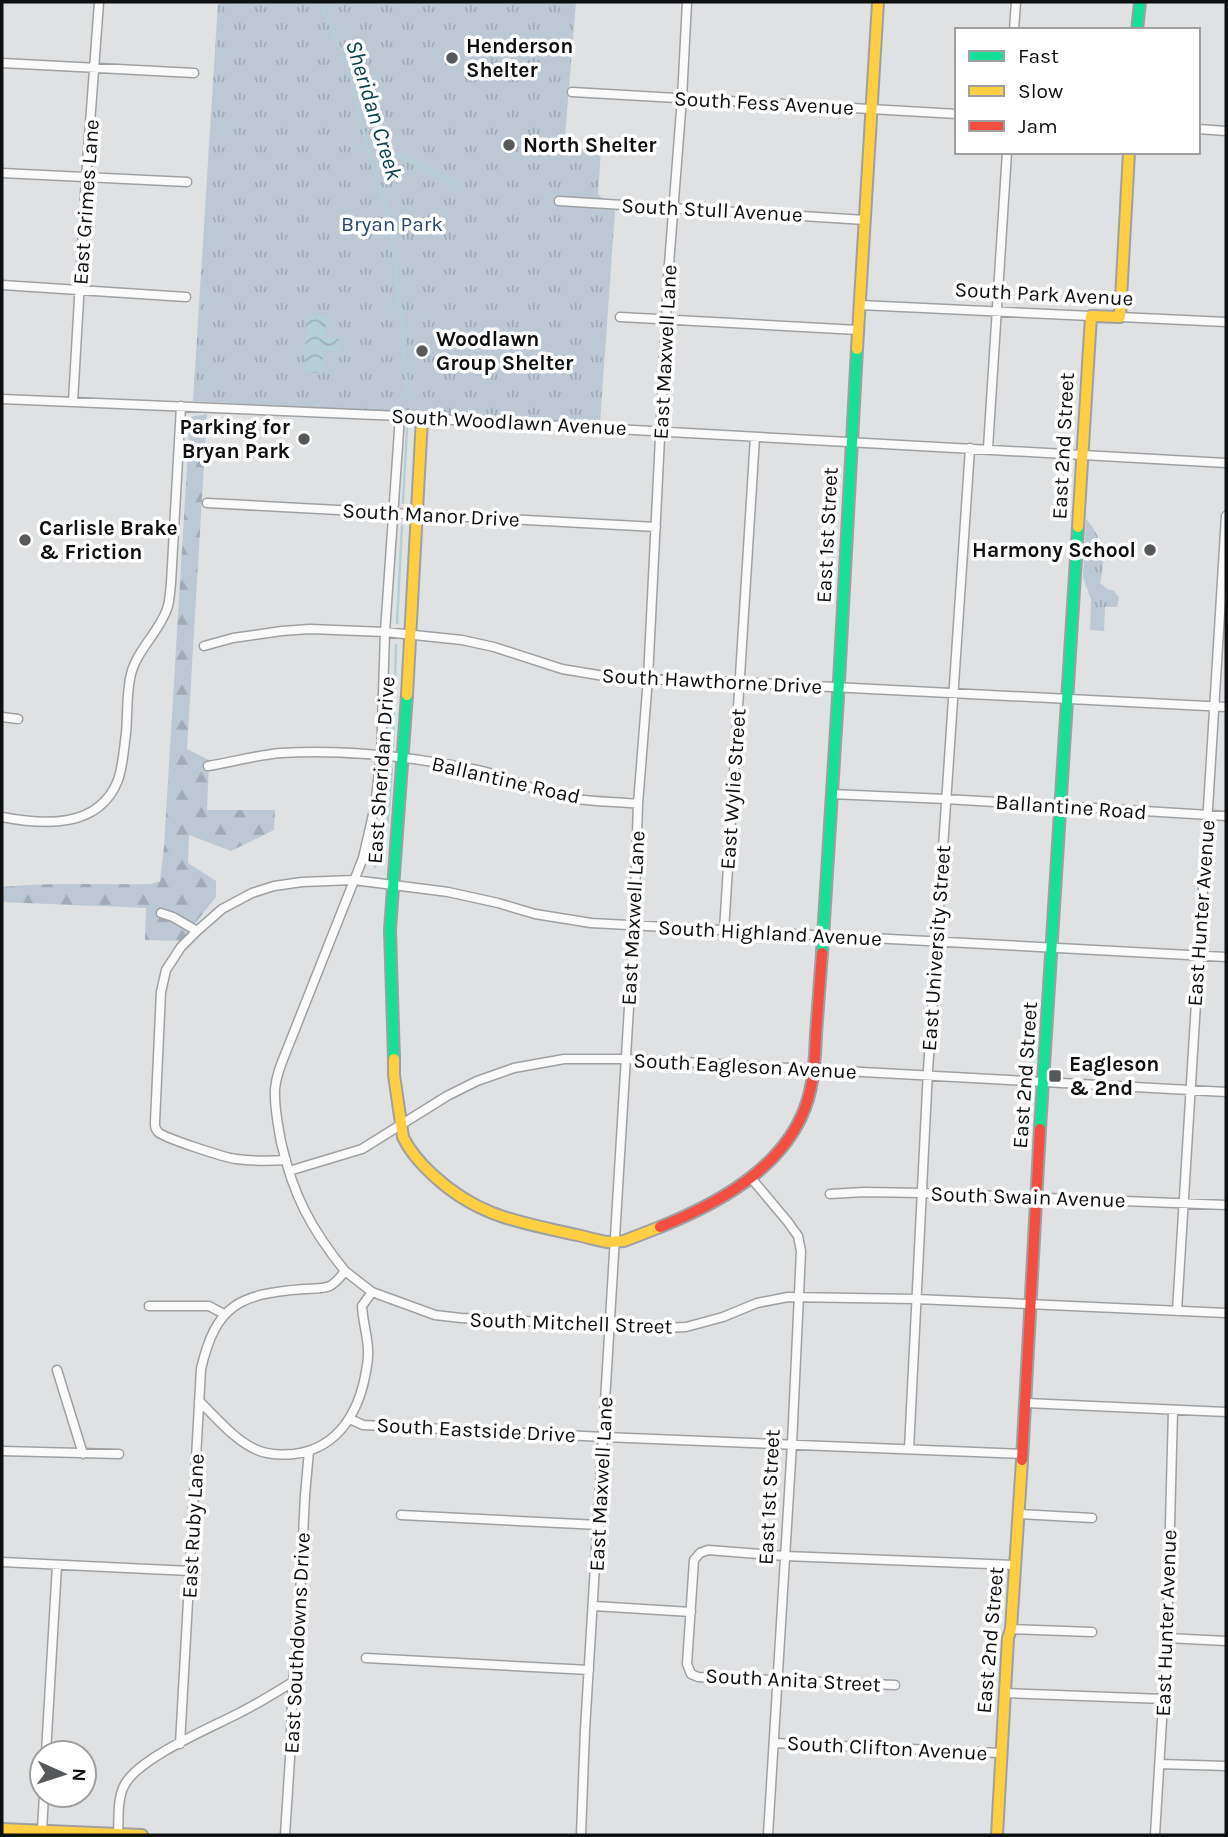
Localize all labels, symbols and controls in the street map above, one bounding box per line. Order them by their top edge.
legend [955,28,1200,154]
place label: Henderson Shelter [466,34,573,82]
water label: Sheridan Creek [340,37,408,183]
text: Fast [1018,44,1059,68]
marker: Henderson Shelter [444,50,460,66]
text: Slow [1018,79,1063,103]
street label: South Fess Avenue [674,86,854,120]
text: Jam [1018,114,1058,138]
street label: East Grimes Lane [68,118,104,286]
place label: North Shelter [523,133,657,157]
marker: North Shelter [501,137,517,153]
street label: South Stull Avenue [621,193,803,227]
park label: Bryan Park [341,212,443,236]
street label: East Maxwell Lane [648,264,682,440]
street label: South Park Avenue [954,277,1134,311]
place label: Woodlawn Group Shelter [436,327,574,375]
marker: Woodlawn Group Shelter [414,343,430,359]
street label: East 2nd Street [1047,372,1079,520]
street label: South Woodlawn Avenue [391,404,627,440]
place label: Parking for Bryan Park [180,415,291,463]
marker: Parking for Bryan Park [296,431,312,447]
street label: East 1st Street [811,466,843,603]
street label: South Manor Drive [342,498,520,532]
place label: Carlisle Brake & Friction [39,516,178,564]
marker: Carlisle Brake & Friction [17,532,33,548]
place label: Harmony School [972,538,1136,562]
marker: Harmony School [1142,542,1158,558]
street label: South Hawthorne Drive [601,663,823,699]
street label: East Sheridan Drive [362,675,400,865]
street label: East Wylie Street [715,708,751,870]
street label: Ballantine Road [429,751,583,809]
street label: Ballantine Road [995,790,1147,824]
street label: East Hunter Avenue [1183,819,1219,1007]
street label: East Maxwell Lane [616,830,650,1006]
street label: East University Street [917,844,955,1052]
street label: South Highland Avenue [658,915,882,951]
street label: East 2nd Street [1008,1001,1042,1149]
street label: South Eagleson Avenue [633,1048,857,1084]
place label: Eagleson & 2nd [1069,1052,1159,1100]
marker: Eagleson & 2nd [1047,1068,1063,1084]
street label: South Swain Avenue [930,1182,1126,1212]
street label: South Mitchell Street [469,1307,673,1339]
street label: East Maxwell Lane [584,1396,618,1572]
street label: South Eastside Drive [376,1413,576,1447]
street label: East 1st Street [753,1428,785,1565]
street label: East Ruby Lane [177,1453,209,1599]
street label: East Hunter Avenue [1151,1529,1181,1717]
street label: East Southdowns Drive [279,1532,315,1754]
street label: East 2nd Street [972,1566,1008,1714]
street label: South Anita Street [705,1663,881,1697]
street label: South Clifton Avenue [786,1731,988,1765]
north arrow [28,1739,98,1809]
text: N [68,1767,90,1782]

